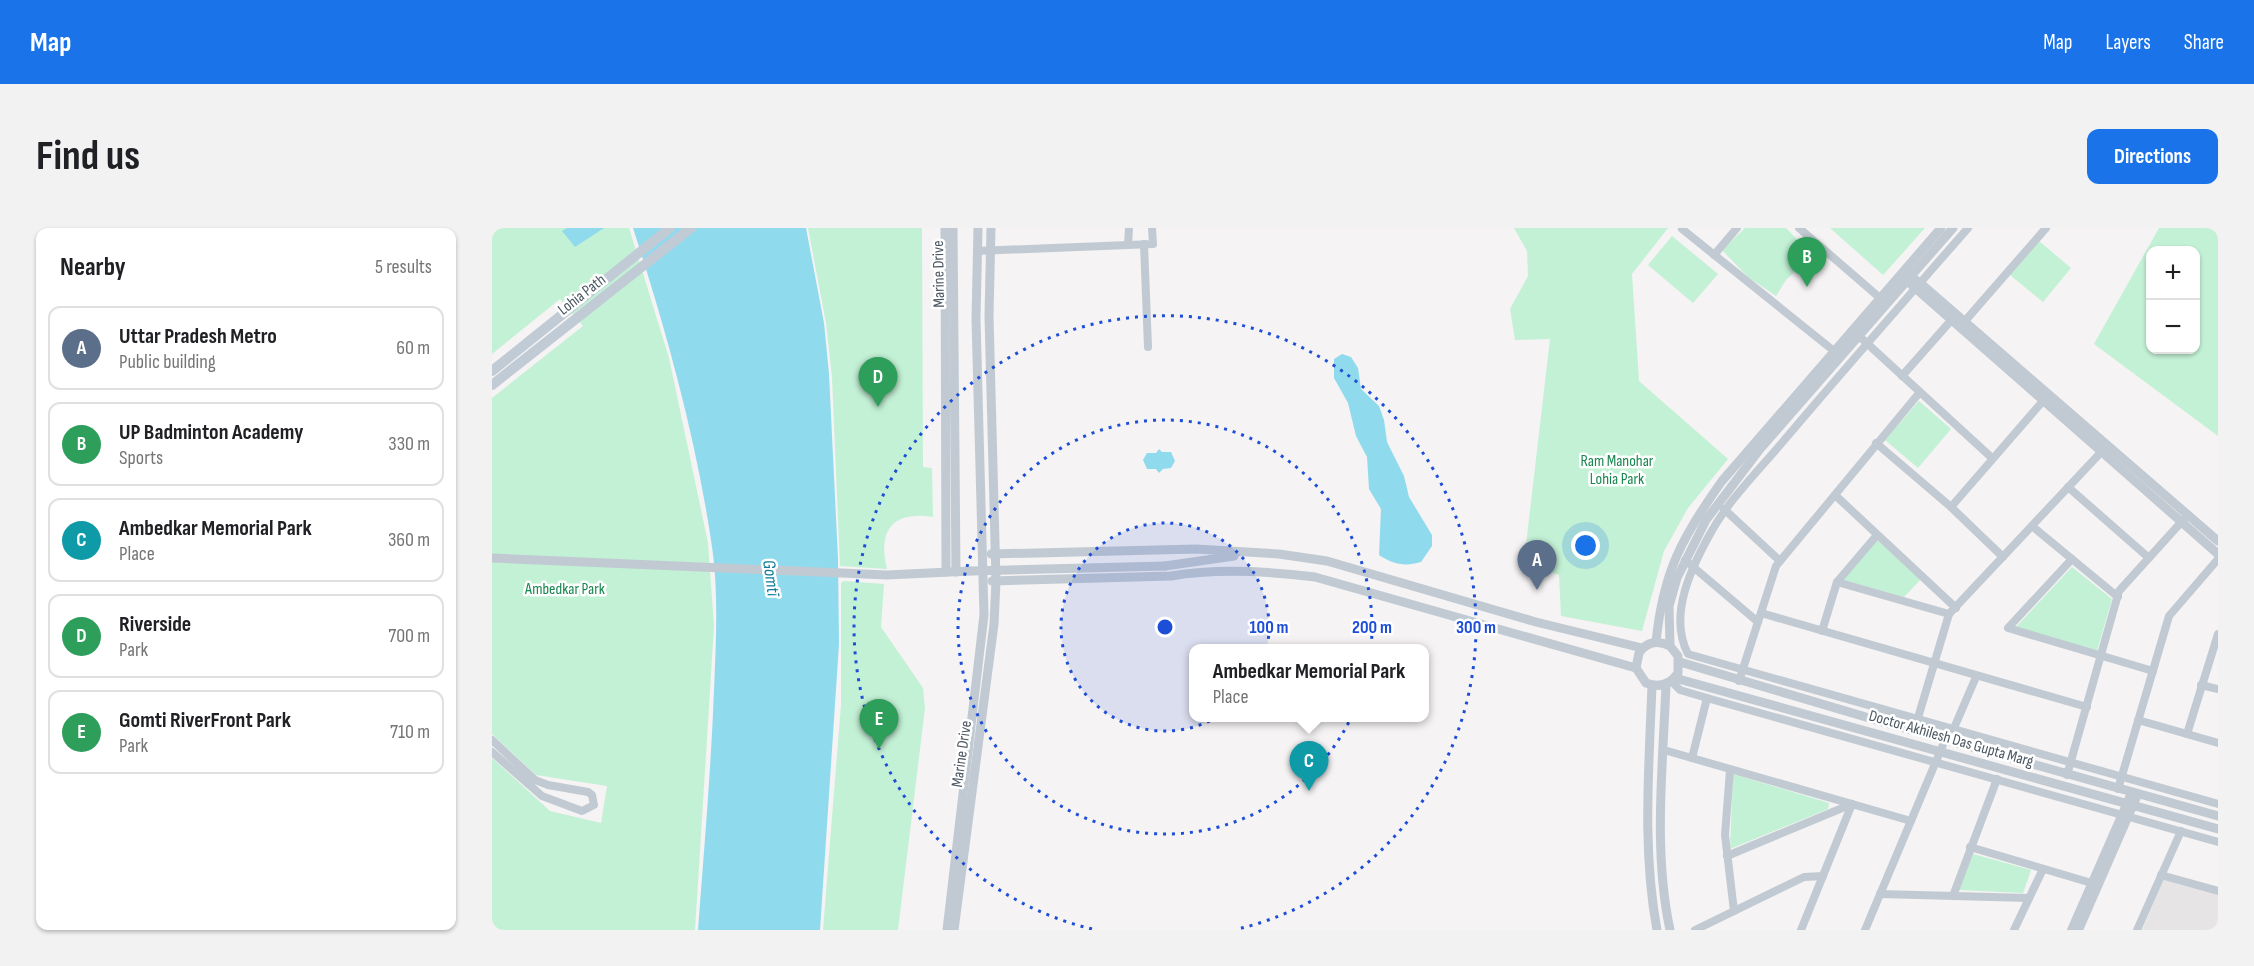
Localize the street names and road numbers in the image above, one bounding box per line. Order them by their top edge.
street label: Marine Drive [929,240,949,308]
street label: Lohia Path [554,270,610,320]
street label: Doctor Akhilesh Das Gupta Marg [1867,706,2035,772]
street label: Marine Drive [948,720,976,788]

